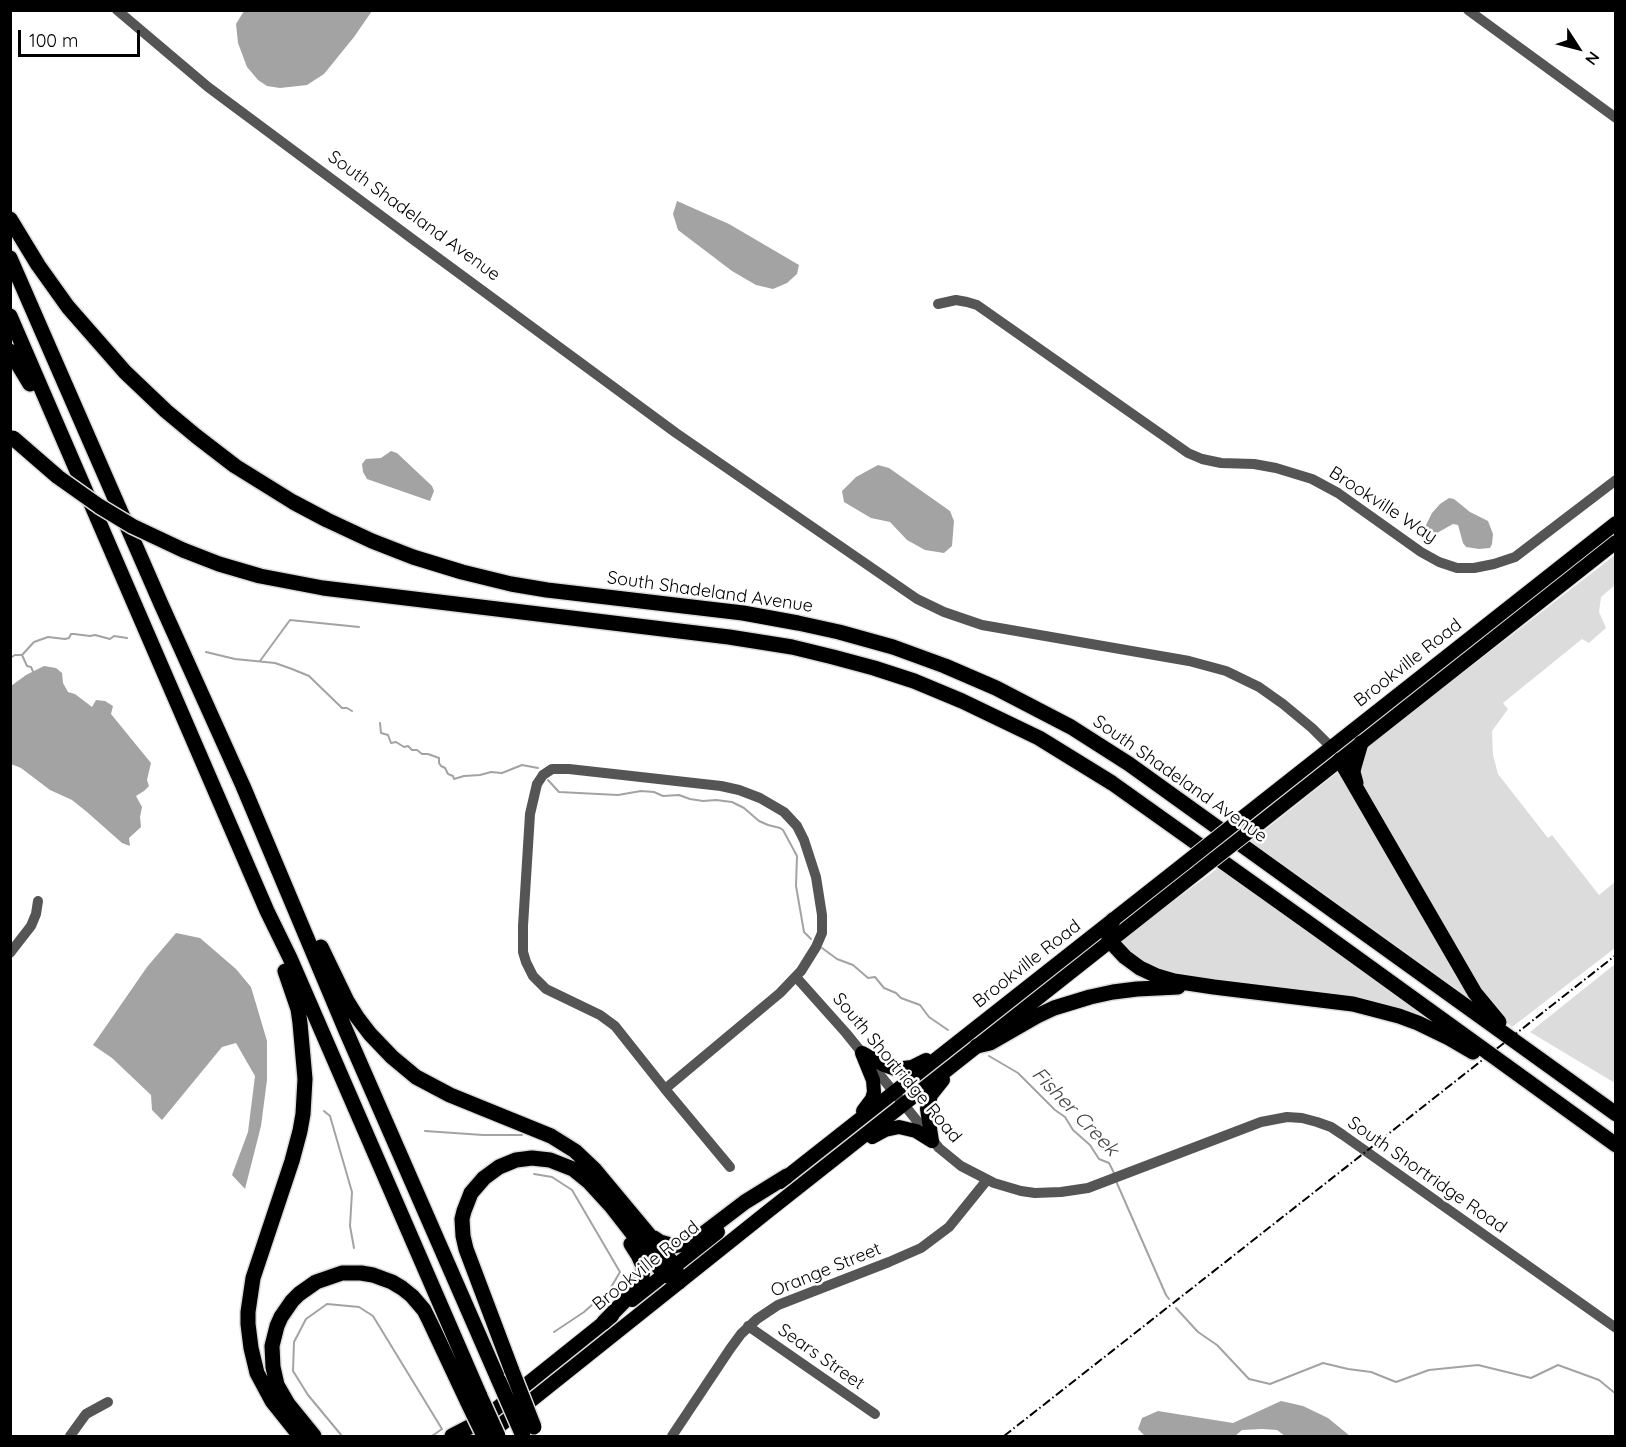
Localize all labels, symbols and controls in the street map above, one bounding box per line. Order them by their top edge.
scale bar [21,18,142,56]
north arrow [1548,18,1608,78]
text: 100 m [29,29,78,52]
text: N [1581,48,1604,69]
street label: South Shadeland Avenue [324,146,504,286]
street label: Brookville Way [1325,462,1441,548]
street label: South Shadeland Avenue [606,567,814,617]
street label: Brookville Road [1350,614,1466,712]
street label: South Shadeland Avenue [1089,711,1271,847]
street label: Brookville Road [969,915,1085,1013]
street label: South Shortridge Road [828,989,966,1147]
water label: Fisher Creek [1027,1063,1123,1161]
street label: South Shortridge Road [1343,1112,1511,1238]
street label: Brookville Road [588,1216,704,1316]
street label: Orange Street [768,1238,884,1302]
street label: Sears Street [774,1319,868,1395]

